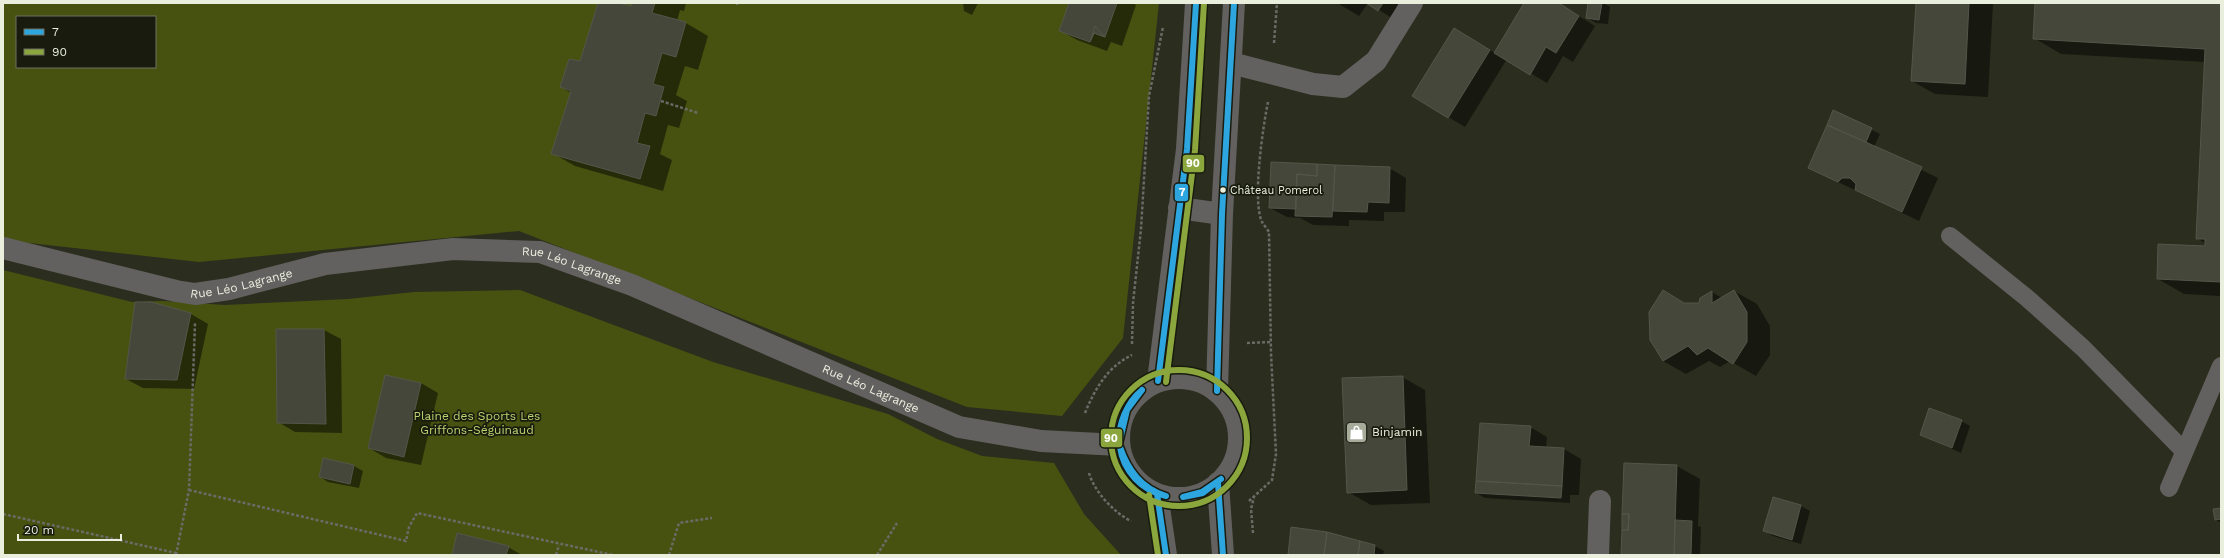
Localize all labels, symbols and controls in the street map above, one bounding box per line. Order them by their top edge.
legend [16,16,156,68]
text: 7 [52,25,59,39]
text: 90 [52,45,67,59]
line badge: 90 [1182,154,1205,173]
text: 90 [1186,157,1200,170]
line badge: 7 [1174,183,1189,202]
place label: Château Pomerol [1230,184,1323,197]
marker: Château Pomerol [1218,185,1228,195]
text: 7 [1179,186,1186,199]
street label: Rue Léo Lagrange [522,244,623,288]
street label: Rue Léo Lagrange [189,266,294,301]
street label: Rue Léo Lagrange [820,361,921,416]
park label: Plaine des Sports Les Griffons-Séguinaud [414,409,540,437]
shop icon: Binjamin [1344,419,1370,445]
place label: Binjamin [1372,425,1423,439]
line badge: 90 [1100,428,1123,448]
text: 90 [1104,432,1118,445]
scale bar [18,516,121,542]
text: 20 m [24,523,54,537]

